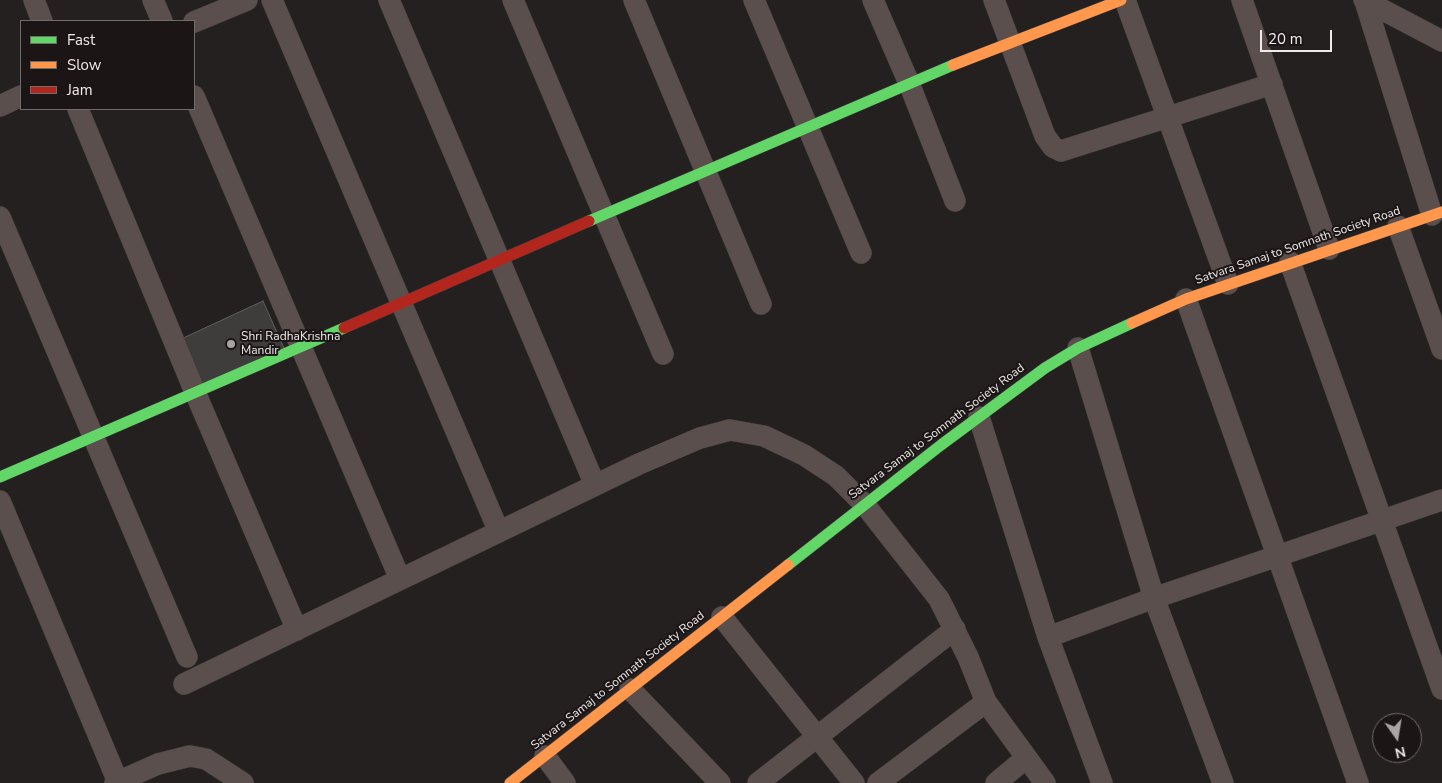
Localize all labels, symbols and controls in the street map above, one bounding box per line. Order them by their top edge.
legend [20,20,195,110]
scale bar [1262,20,1334,52]
text: 20 m [1268,29,1303,49]
text: Fast [67,30,95,50]
text: Slow [67,55,101,75]
text: Jam [67,80,93,100]
street label: Satvara Samaj to Somnath Society Road [1193,204,1403,288]
place label: Shri RadhaKrishna Mandir [241,330,340,358]
marker: Shri RadhaKrishna Mandir [225,338,237,350]
street label: Satvara Samaj to Somnath Society Road [846,361,1028,503]
street label: Satvara Samaj to Somnath Society Road [528,609,708,753]
north arrow [1372,713,1422,763]
text: N [1393,742,1408,763]

